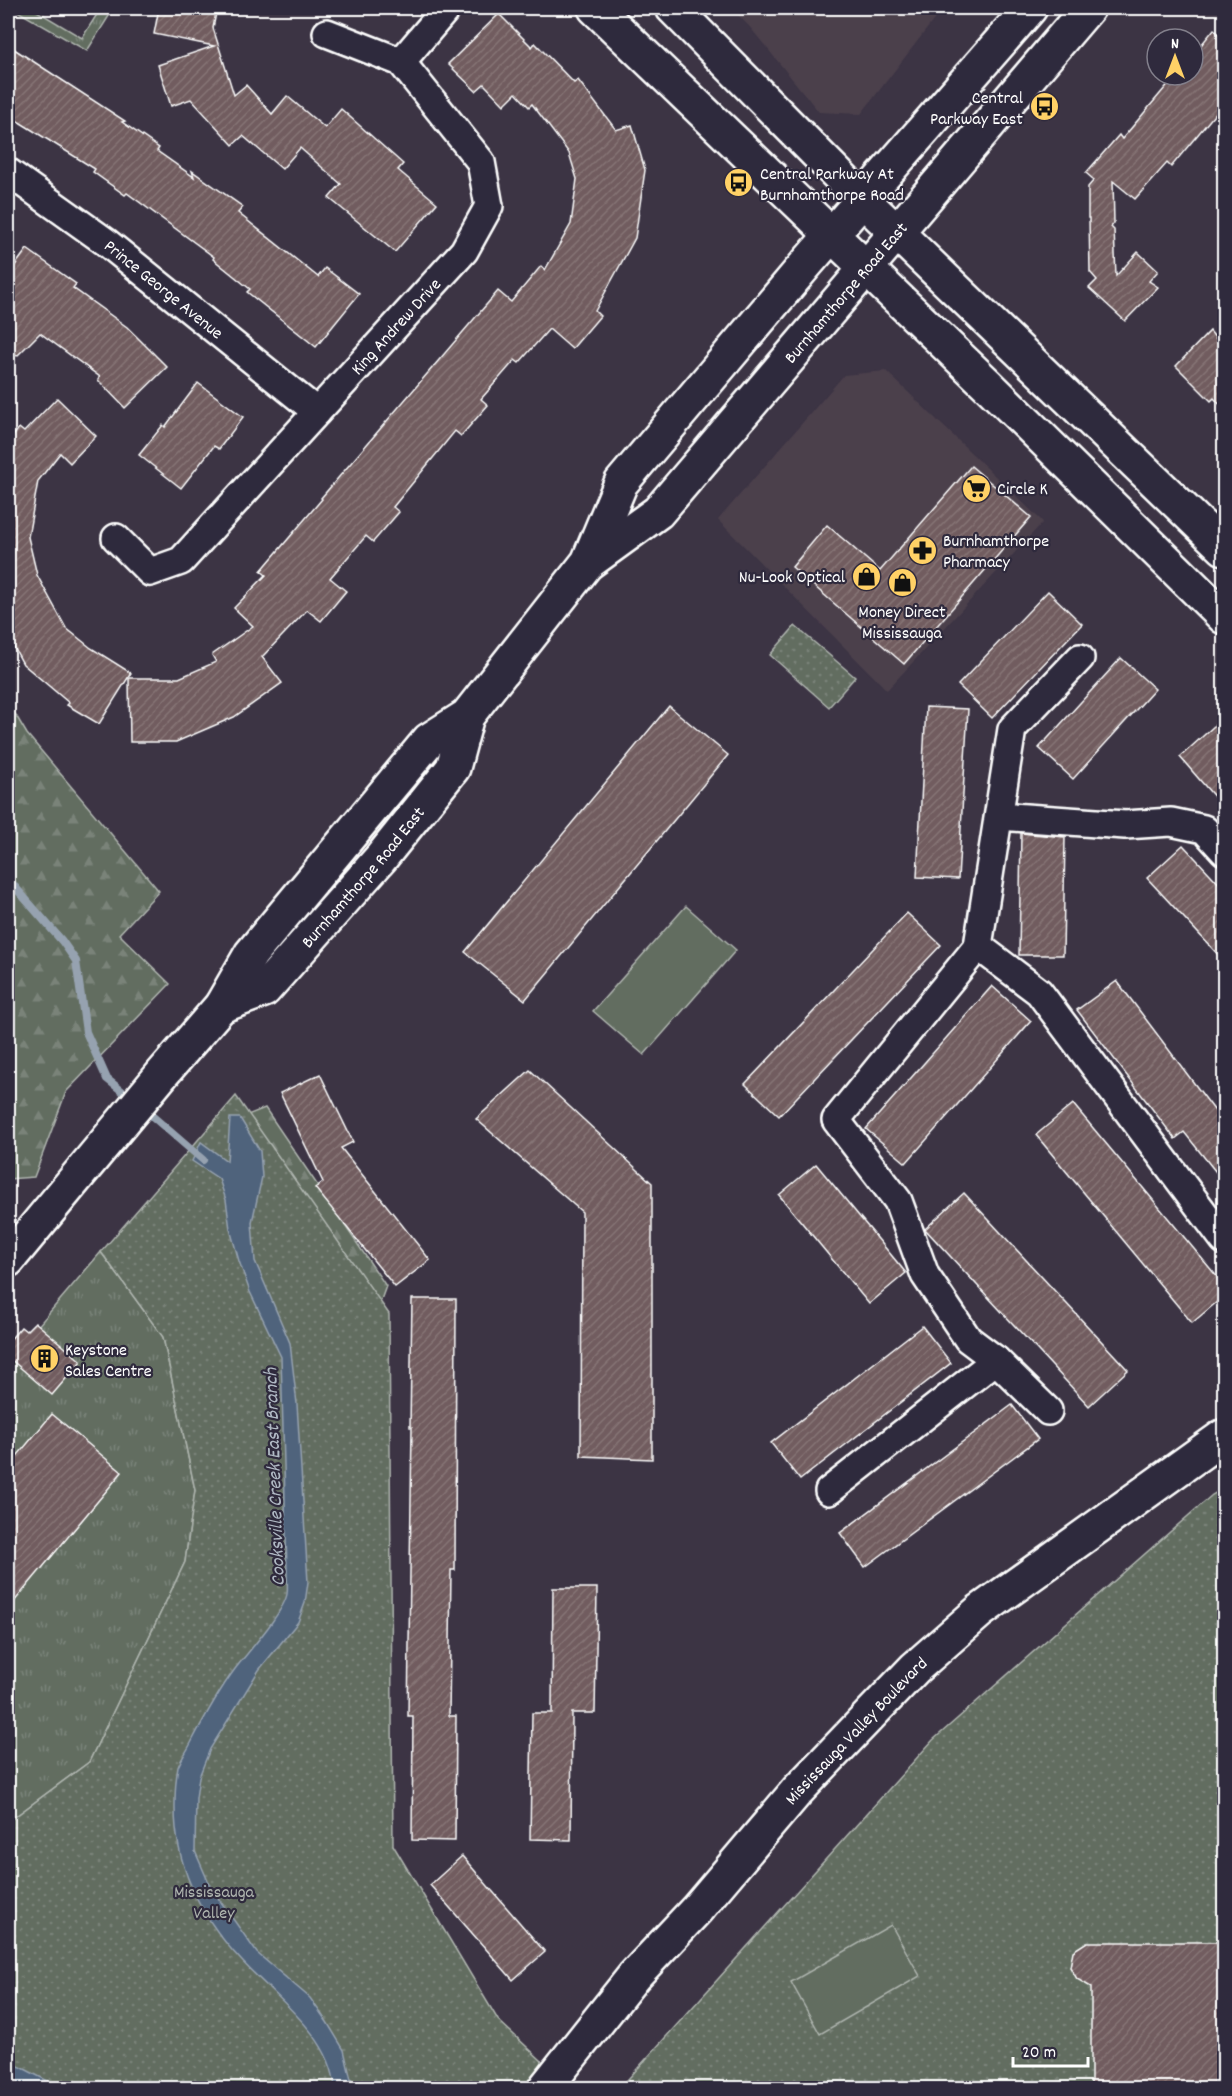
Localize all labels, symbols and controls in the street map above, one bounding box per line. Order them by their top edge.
north arrow [1145,27,1205,87]
text: N [1171,33,1179,56]
place label: Central Parkway East [930,87,1024,133]
bus stop icon: Central Parkway East [1028,91,1060,123]
place label: Central Parkway At Burnhamthorpe Road [760,163,904,209]
bus stop icon: Central Parkway At Burnhamthorpe Road [723,167,755,199]
street label: Burnhamthorpe Road East [780,217,915,370]
street label: Prince George Avenue [98,235,228,347]
street label: King Andrew Drive [346,274,448,382]
supermarket icon: Circle K [960,472,992,504]
place label: Circle K [997,478,1048,503]
place label: Burnhamthorpe Pharmacy [943,530,1049,576]
pharmacy icon: Burnhamthorpe Pharmacy [906,534,938,566]
shop icon: Nu-Look Optical [850,560,882,592]
place label: Nu-Look Optical [739,566,846,591]
shop icon: Money Direct Mississauga [886,566,918,598]
place label: Money Direct Mississauga [858,601,946,647]
street label: Burnhamthorpe Road East [297,802,432,955]
place label: Keystone Sales Centre [65,1339,152,1385]
building icon: Keystone Sales Centre [28,1343,60,1375]
water label: Cooksville Creek East Branch [258,1366,294,1587]
street label: Mississauga Valley Boulevard [780,1652,934,1811]
park label: Mississauga Valley [174,1881,255,1927]
scale bar [1013,2030,1088,2068]
text: 20 m [1022,2041,1056,2066]

